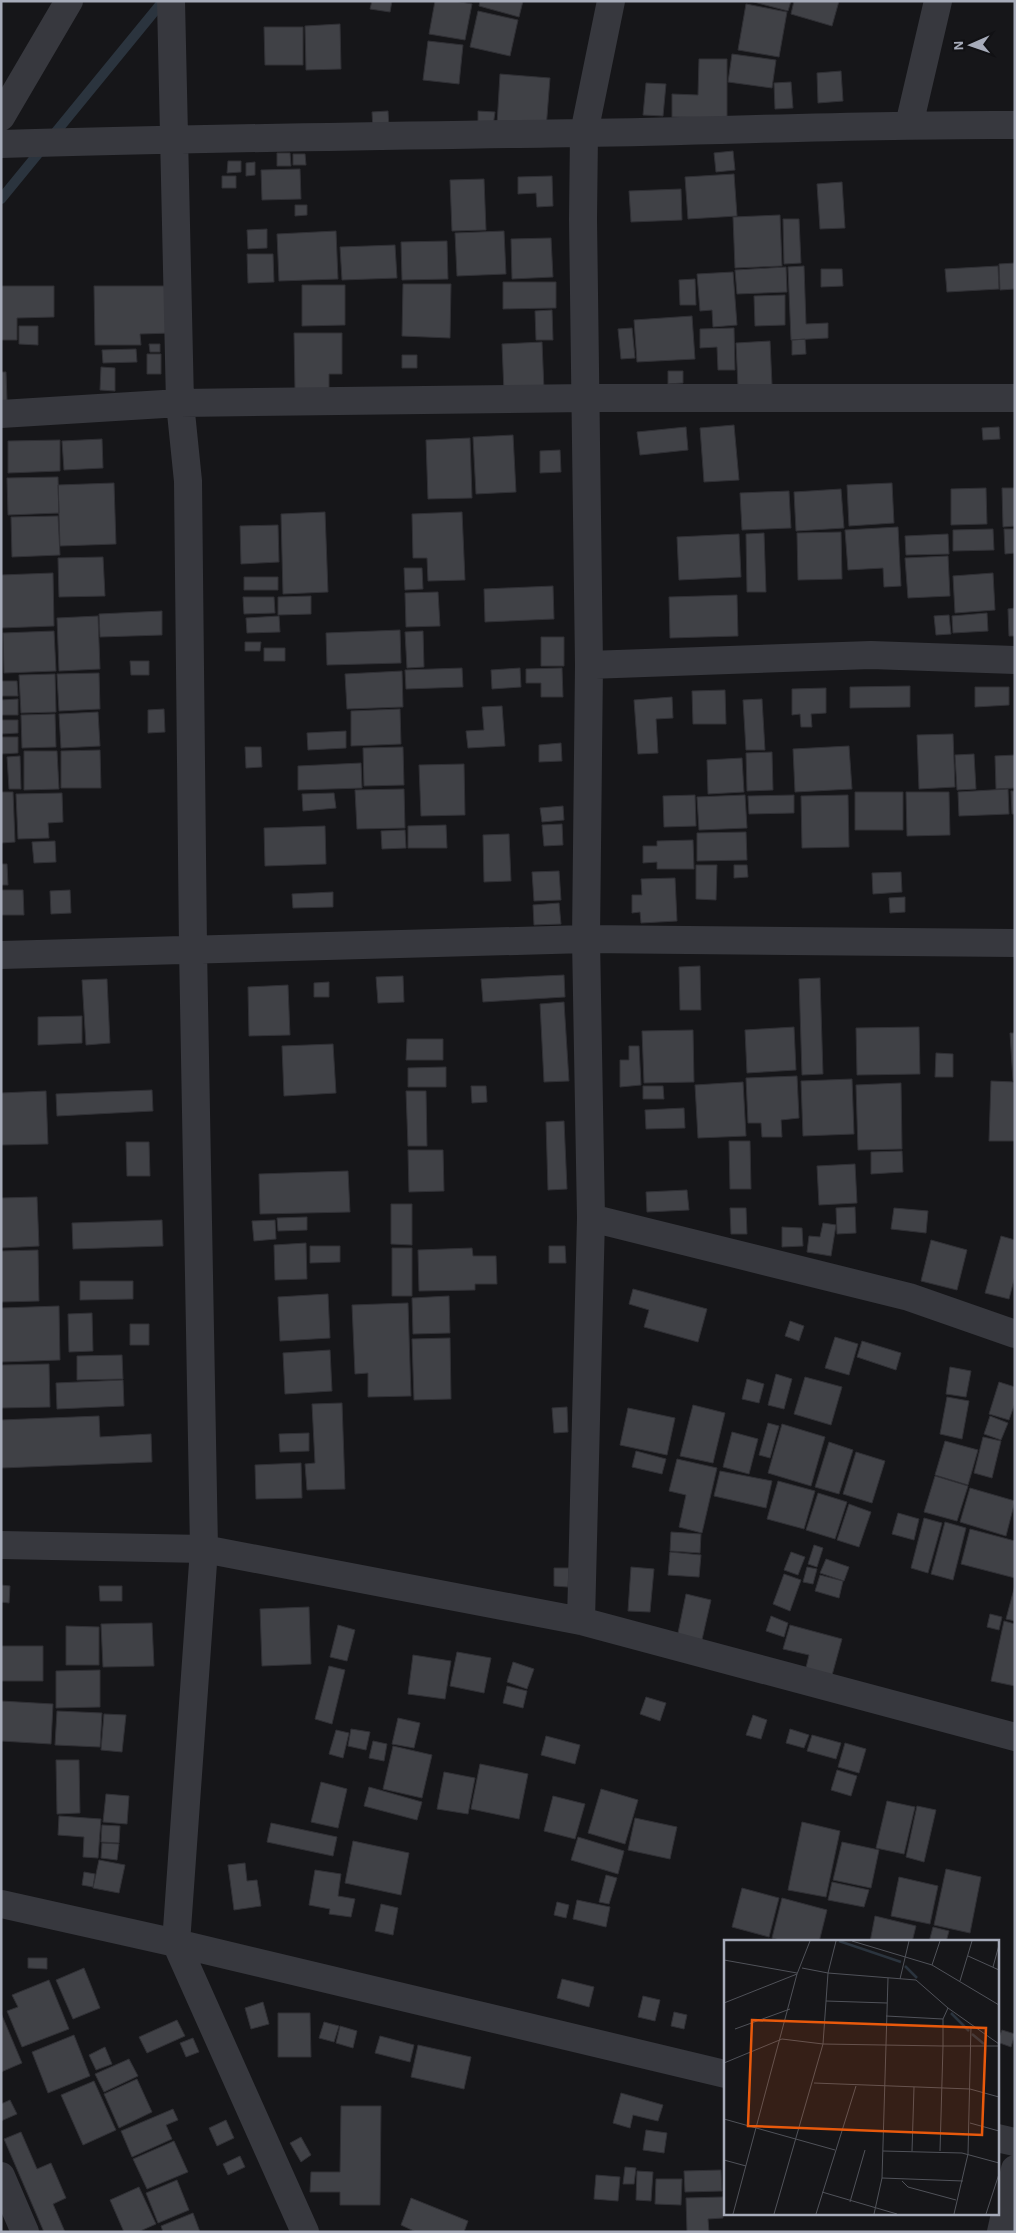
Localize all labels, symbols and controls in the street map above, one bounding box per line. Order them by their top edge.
north arrow [946,20,996,70]
text: N [952,40,966,51]
inset map [724,1940,998,2216]

